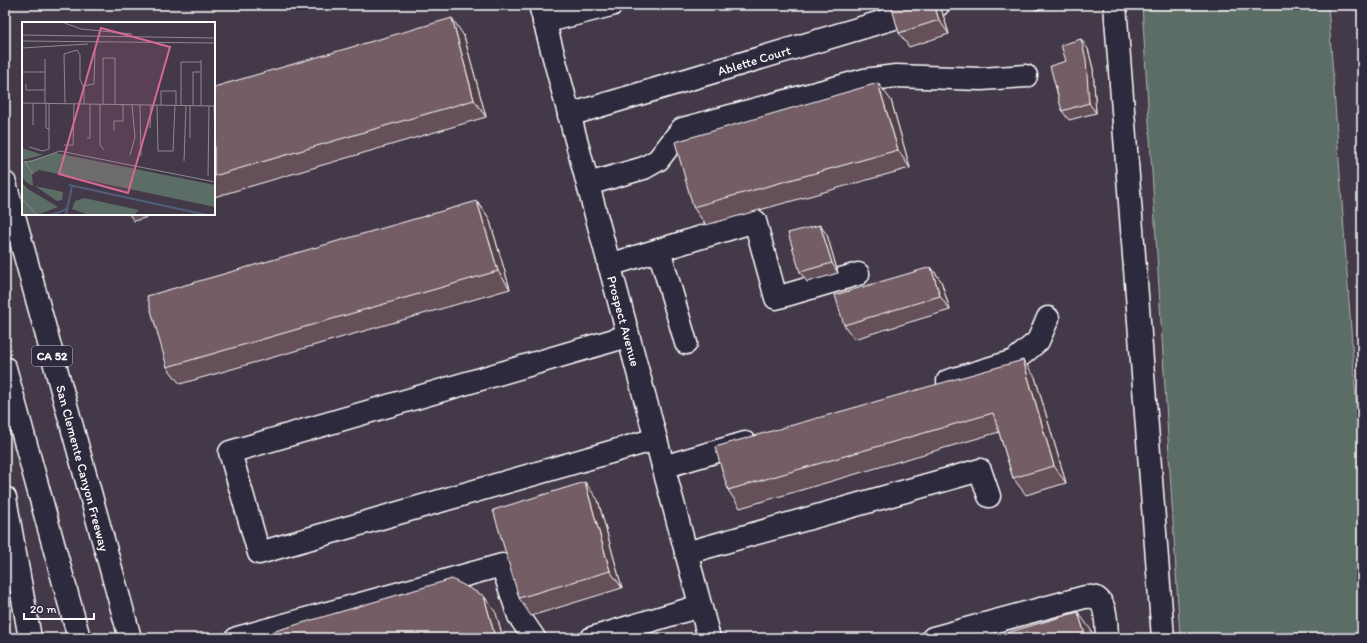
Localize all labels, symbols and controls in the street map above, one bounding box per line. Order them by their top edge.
inset map [22,22,215,215]
street label: Ablette Court [716,42,793,79]
street label: Prospect Avenue [604,274,643,368]
road number: CA 52 [32,346,72,366]
street label: San Clemente Canyon Freeway [53,383,112,553]
scale bar [24,595,94,621]
text: 20 m [30,602,57,616]

